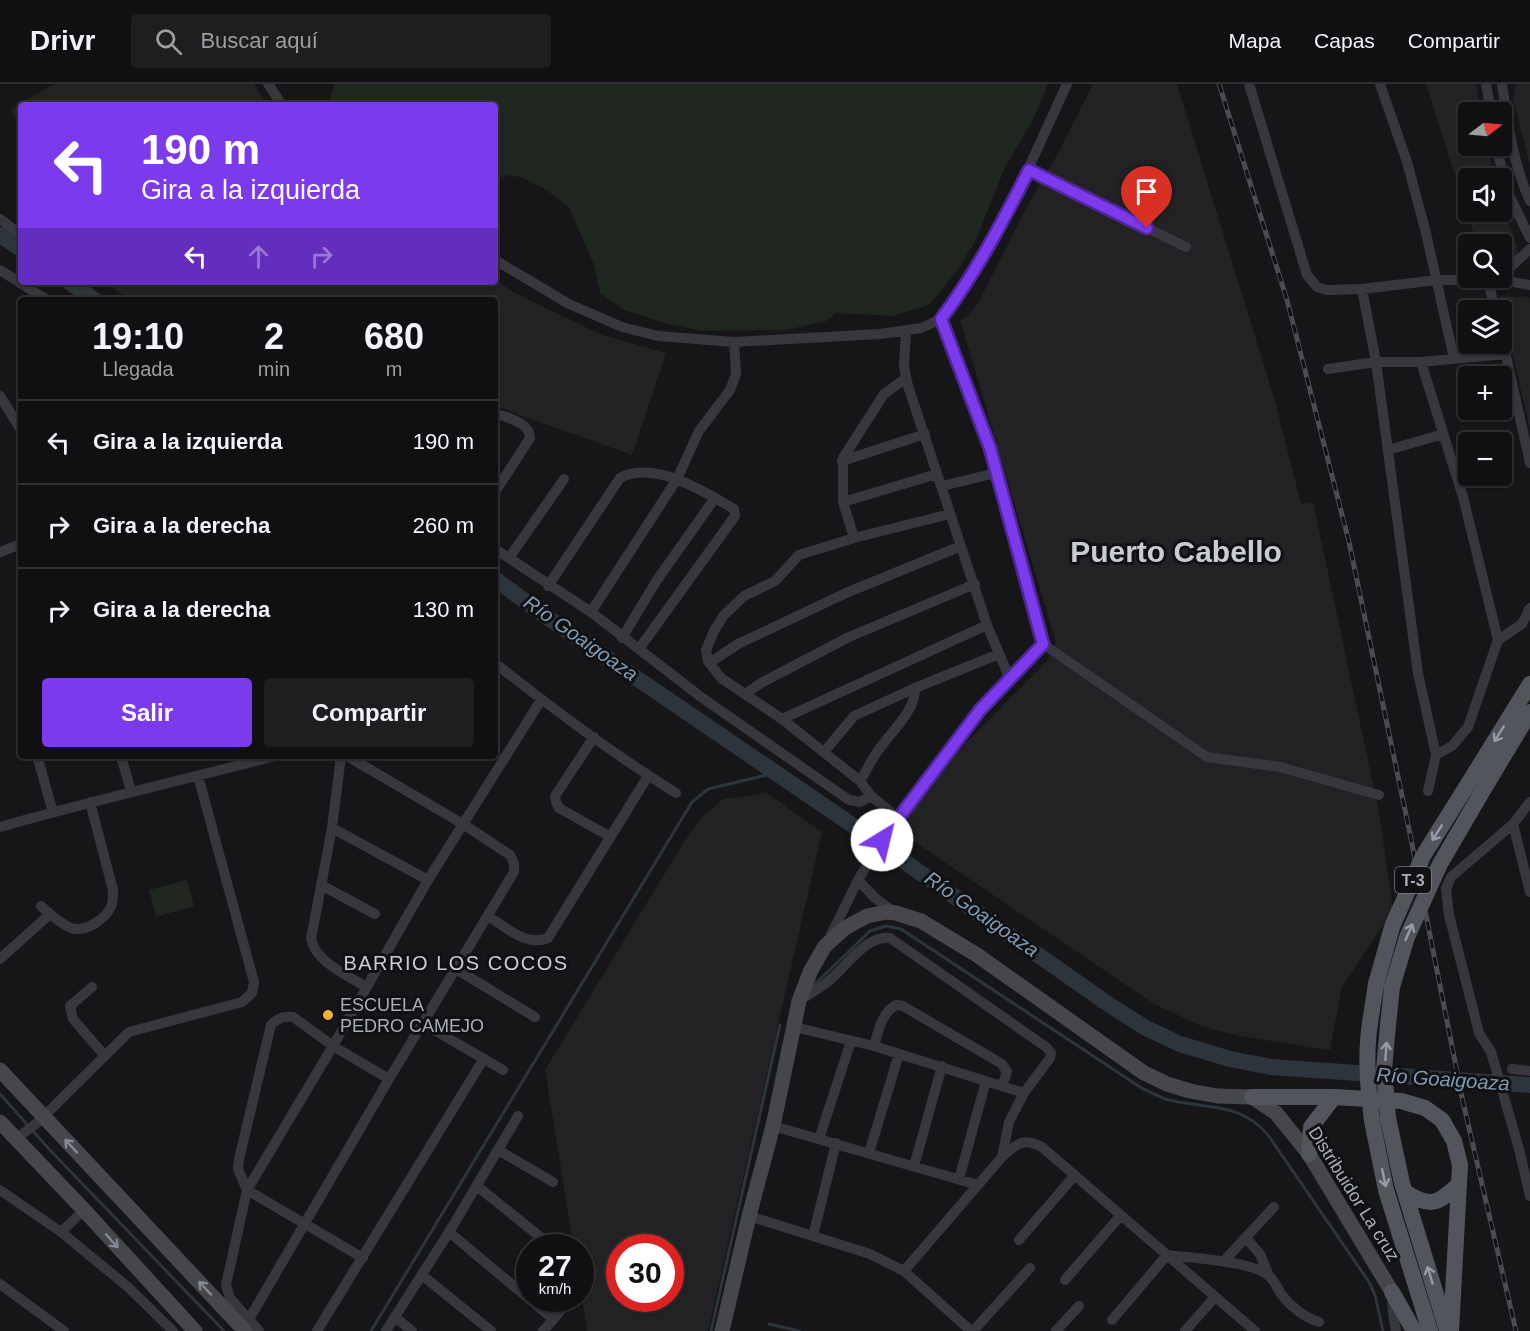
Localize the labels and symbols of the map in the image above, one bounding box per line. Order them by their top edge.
north arrow [1458,102,1512,156]
pin [1121,166,1172,228]
district label: Puerto Cabello [1070,535,1282,568]
water label: Río Goaigoaza [520,591,642,685]
one-way arrow [1493,725,1505,742]
position arrow [850,808,914,872]
one-way arrow [1430,824,1442,841]
water label: Río Goaigoaza [921,867,1043,961]
road number: T-3 [1395,867,1431,893]
one-way arrow [1404,923,1415,941]
district label: BARRIO LOS COCOS [343,952,569,974]
place label: ESCUELA PEDRO CAMEJO [340,995,484,1036]
marker: ESCUELA PEDRO CAMEJO [321,1008,335,1022]
one-way arrow [1381,1041,1392,1061]
water label: Río Goaigoaza [1376,1063,1510,1095]
street label: Distribuidor La cruz [1304,1123,1404,1265]
one-way arrow [65,1139,79,1154]
one-way arrow [1379,1168,1390,1187]
one-way arrow [105,1233,119,1248]
speed limit sign: 30 [606,1234,684,1312]
one-way arrow [1424,1266,1435,1285]
one-way arrow [198,1281,212,1296]

